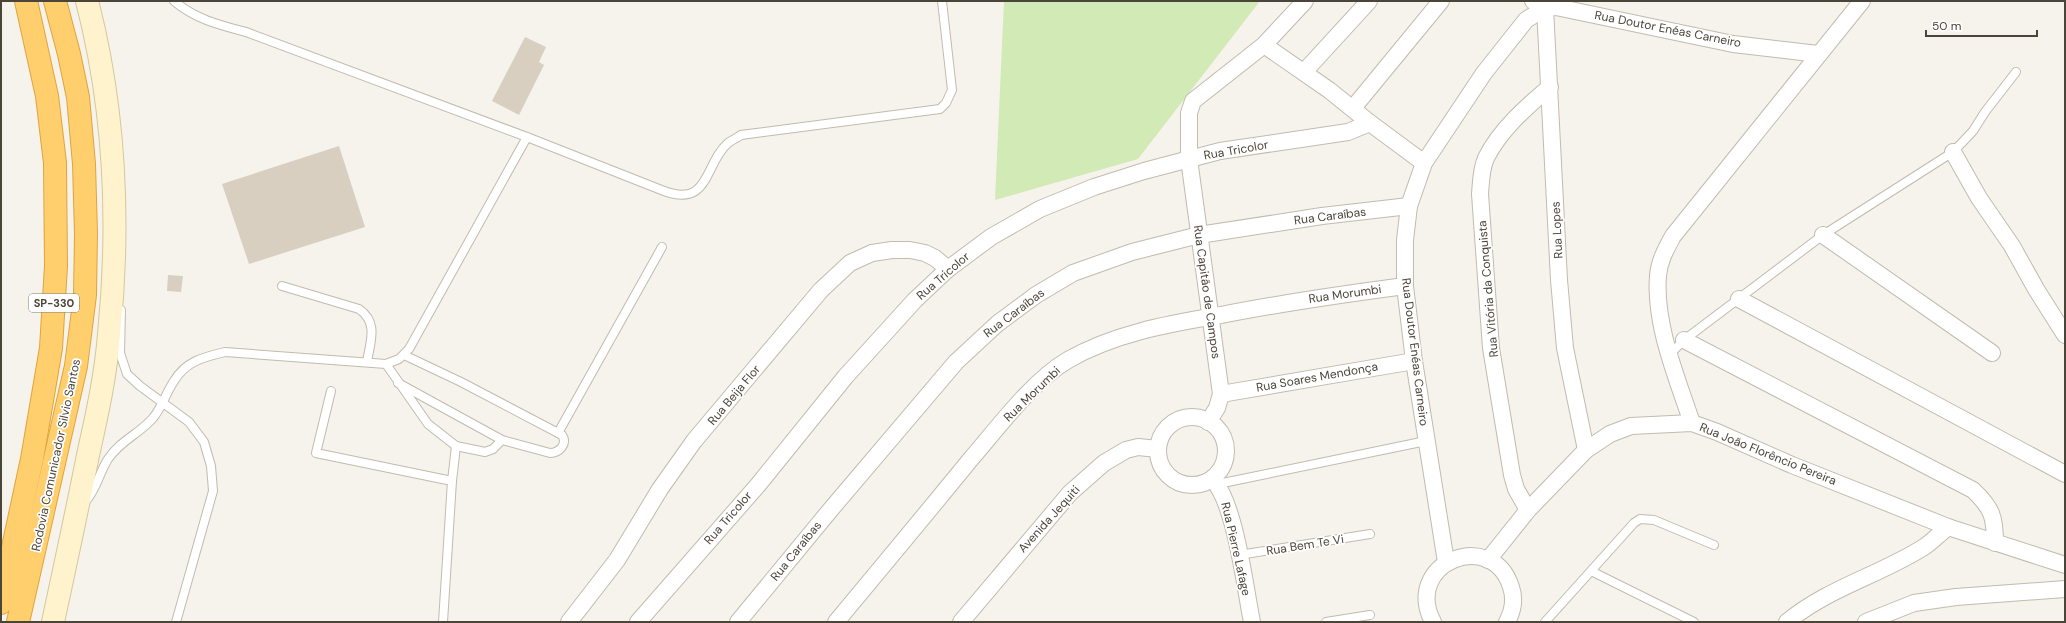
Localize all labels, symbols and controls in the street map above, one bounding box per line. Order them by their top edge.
street label: Rua Doutor Enéas Carneiro [1593,7,1743,51]
scale bar [1926,12,2037,38]
text: 50 m [1932,18,1961,34]
street label: Rua Tricolor [1202,136,1270,164]
street label: Rua Lopes [1548,201,1566,259]
street label: Rua Caraíbas [1293,204,1367,228]
street label: Rua Vitória da Conquista [1474,220,1502,358]
street label: Rua Capitão de Campos [1190,224,1224,360]
street label: Rua Tricolor [913,248,973,303]
street label: Rua Doutor Enéas Carneiro [1398,277,1432,427]
street label: Rua Morumbi [1308,281,1383,307]
street label: Rua Caraíbas [980,285,1048,341]
road number: SP-330 [29,294,79,312]
street label: Rodovia Comunicador Silvio Santos [28,358,84,552]
street label: Rua Soares Mendonça [1255,358,1379,396]
street label: Rua Beija Flor [704,361,764,428]
street label: Rua Morumbi [1000,363,1064,425]
street label: Rua João Florêncio Pereira [1697,419,1839,489]
street label: Avenida Jequiti [1015,482,1083,556]
street label: Rua Tricolor [701,488,756,548]
street label: Rua Pierre Lafage [1217,501,1255,598]
street label: Rua Caraíbas [767,518,825,584]
street label: Rua Bem Te Vi [1265,531,1345,559]

